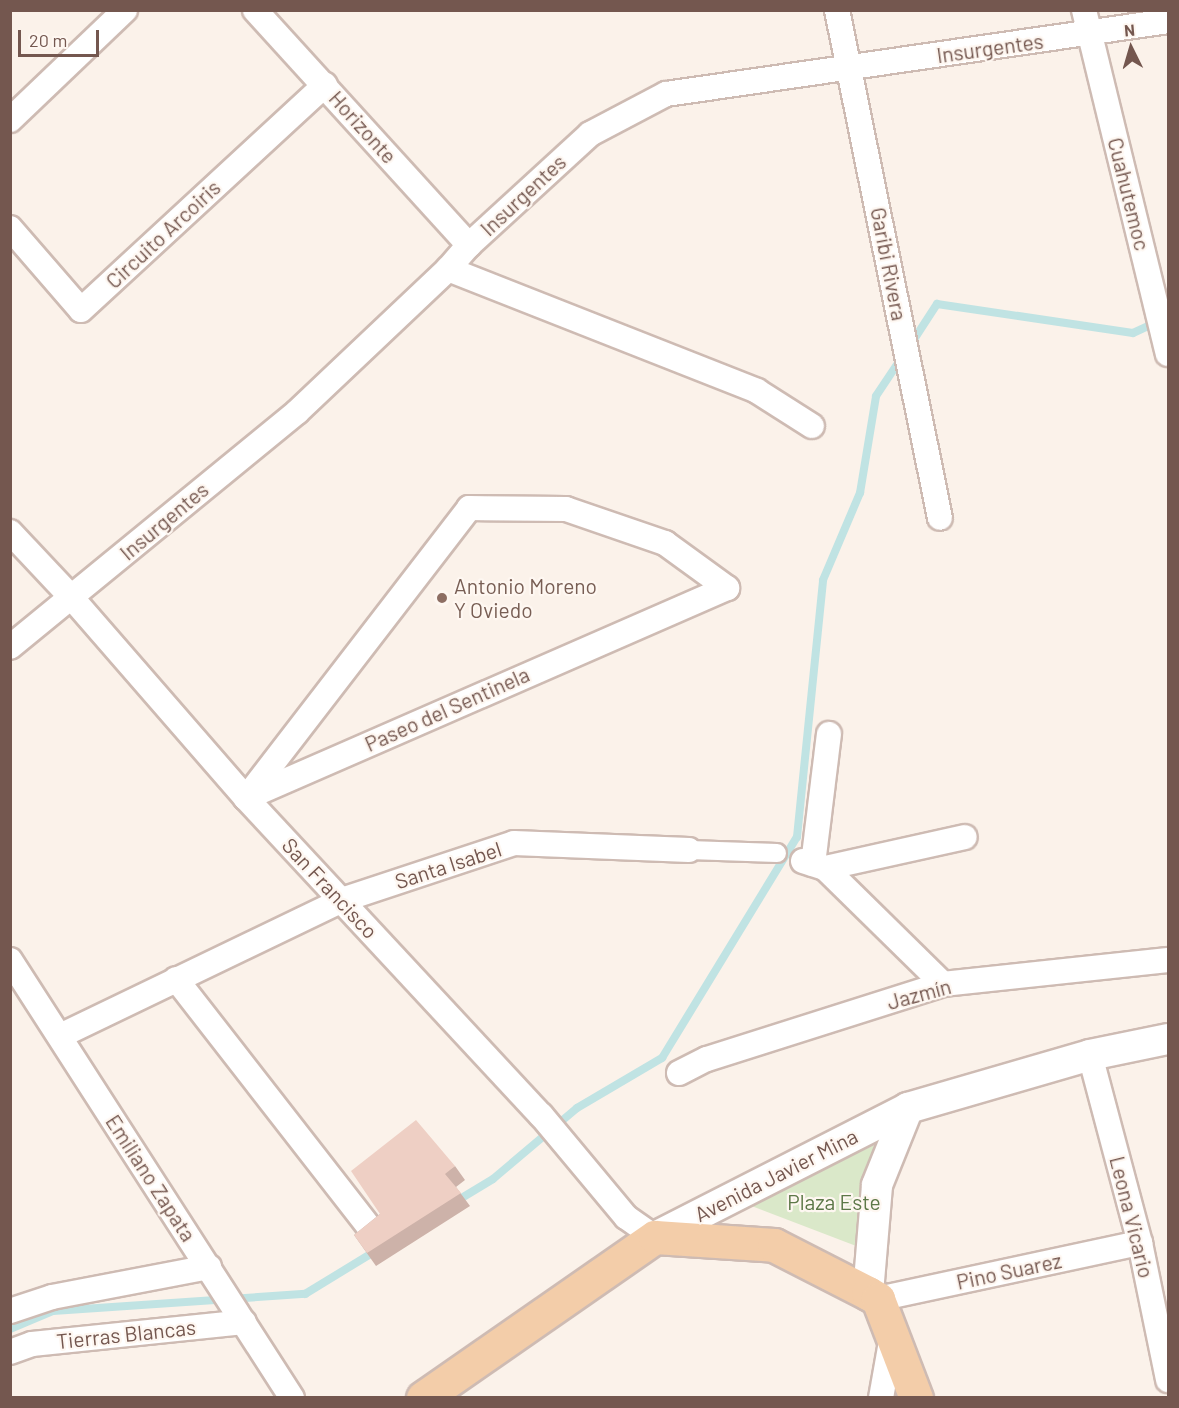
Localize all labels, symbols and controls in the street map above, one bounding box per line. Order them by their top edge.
scale bar [21,18,102,56]
north arrow [1101,18,1161,78]
text: N [1123,20,1136,39]
street label: Insurgentes [935,28,1045,68]
text: 20 m [29,29,67,51]
street label: Horizonte [324,86,402,168]
street label: Cuahutemoc [1103,135,1155,253]
street label: Insurgentes [475,149,571,241]
street label: Circuito Arcoiris [101,175,225,293]
street label: Garibi Rivera [866,205,912,323]
street label: Insurgentes [115,477,213,565]
place label: Antonio Moreno Y Oviedo [454,573,597,623]
marker: Antonio Moreno Y Oviedo [435,591,449,605]
street label: Paseo del Sentinela [361,661,533,757]
street label: San Francisco [277,832,383,944]
street label: Santa Isabel [392,836,504,894]
street label: Jazmín [884,973,954,1015]
street label: Emiliano Zapata [101,1110,201,1246]
street label: Avenida Javier Mina [690,1123,862,1227]
street label: Leona Vicario [1105,1153,1159,1281]
park label: Plaza Este [787,1189,881,1215]
street label: Pino Suarez [954,1248,1064,1294]
street label: Tierras Blancas [55,1314,197,1354]

